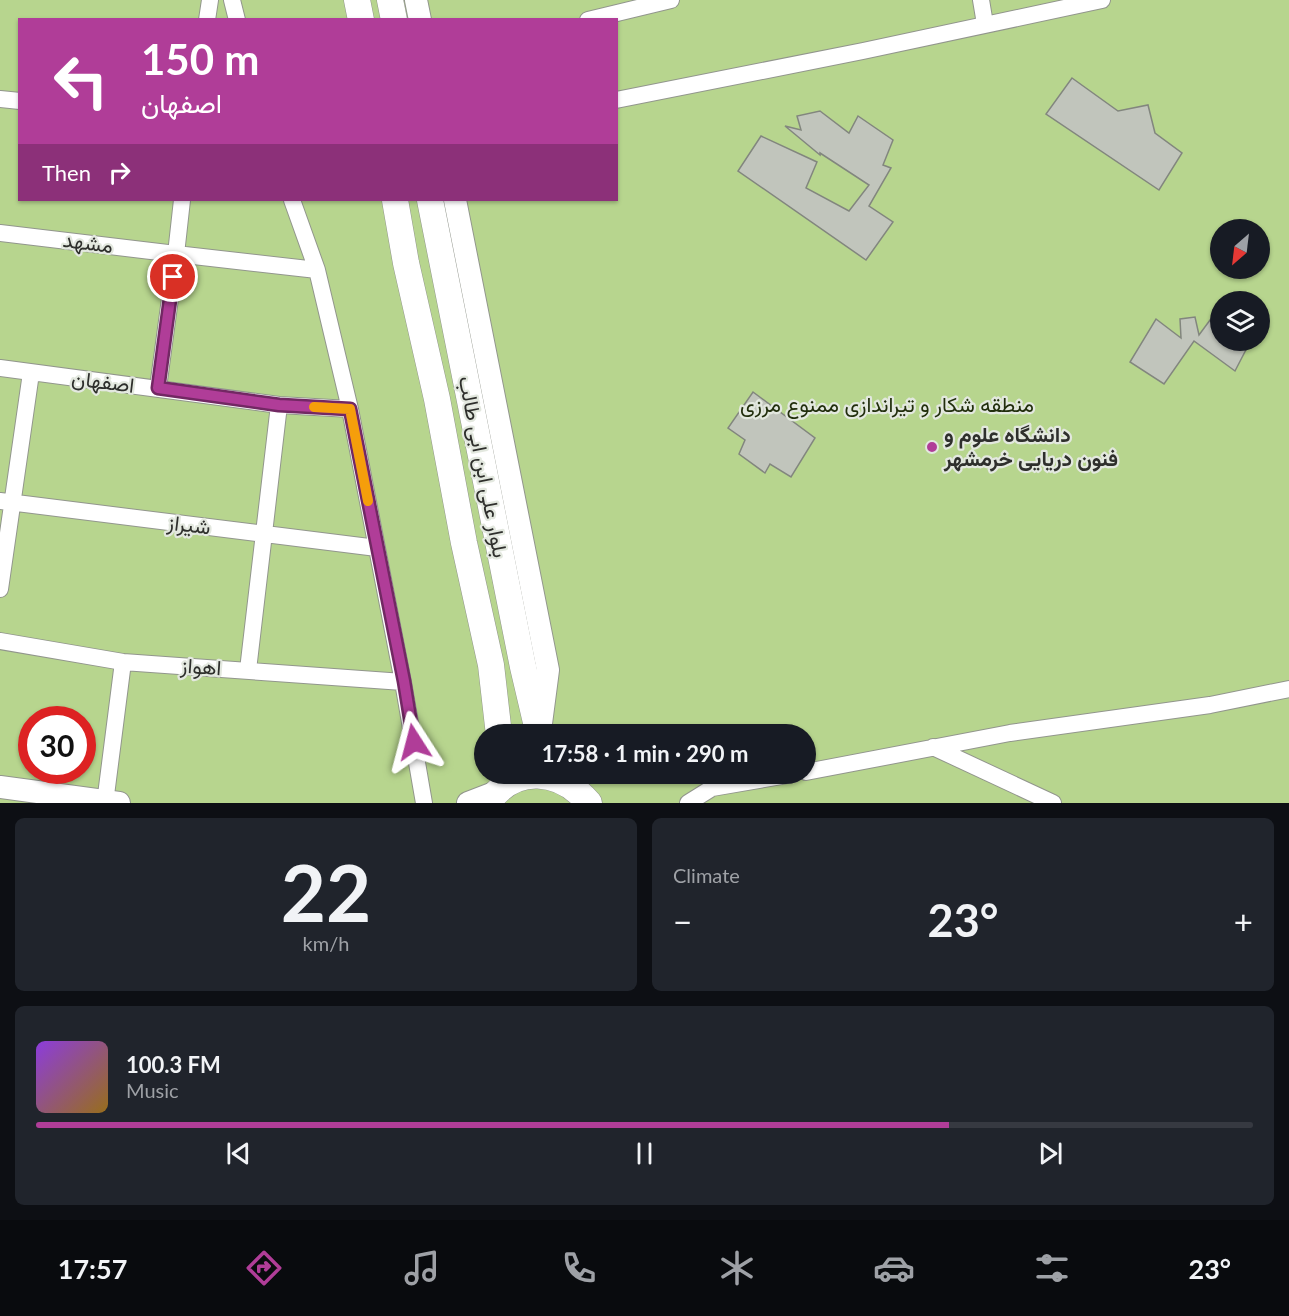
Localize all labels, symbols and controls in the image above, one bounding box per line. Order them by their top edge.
text: 150 m [141,34,259,84]
icon: left [42,42,120,120]
text: اصفهان [141,86,222,119]
icon: right [103,156,136,189]
text: Then [42,159,91,186]
north arrow [1210,219,1270,279]
map controls [1210,219,1270,351]
street label: مشهد [61,226,115,259]
pin [147,251,198,302]
icon: arrive [156,260,189,293]
button: layers [1210,291,1270,351]
street label: اصفهان [70,364,136,399]
street label: بلوار علی ابن ابی طالب [453,374,514,560]
park label: منطقه شکار و تیراندازی ممنوع مرزی [740,391,1034,419]
place label: دانشگاه علوم و فنون دریایی خرمشهر [943,421,1118,472]
marker: دانشگاه علوم و فنون دریایی خرمشهر [925,440,939,454]
street label: شیراز [165,508,212,541]
street label: اهواز [179,652,222,681]
speed limit sign: 30 [18,706,96,784]
position arrow [382,710,446,774]
text: 17:58 · 1 min · 290 m [542,740,748,767]
text: 22 [281,845,371,939]
text: Climate [673,863,740,887]
text: 23° [928,893,998,947]
text: − [673,901,692,941]
text: + [1234,901,1253,941]
text: km/h [303,931,349,955]
text: 100.3 FM [126,1051,221,1078]
text: Music [126,1078,179,1102]
icon: previous [222,1137,255,1170]
icon: pause [628,1137,661,1170]
icon: next [1034,1137,1067,1170]
icon: directions [243,1247,285,1289]
icon: music [401,1247,443,1289]
icon: phone [558,1247,600,1289]
icon: climate [716,1247,758,1289]
icon: car [873,1247,915,1289]
icon: filters [1031,1247,1073,1289]
text: 17:57 [58,1252,127,1285]
text: 23° [1189,1252,1231,1285]

